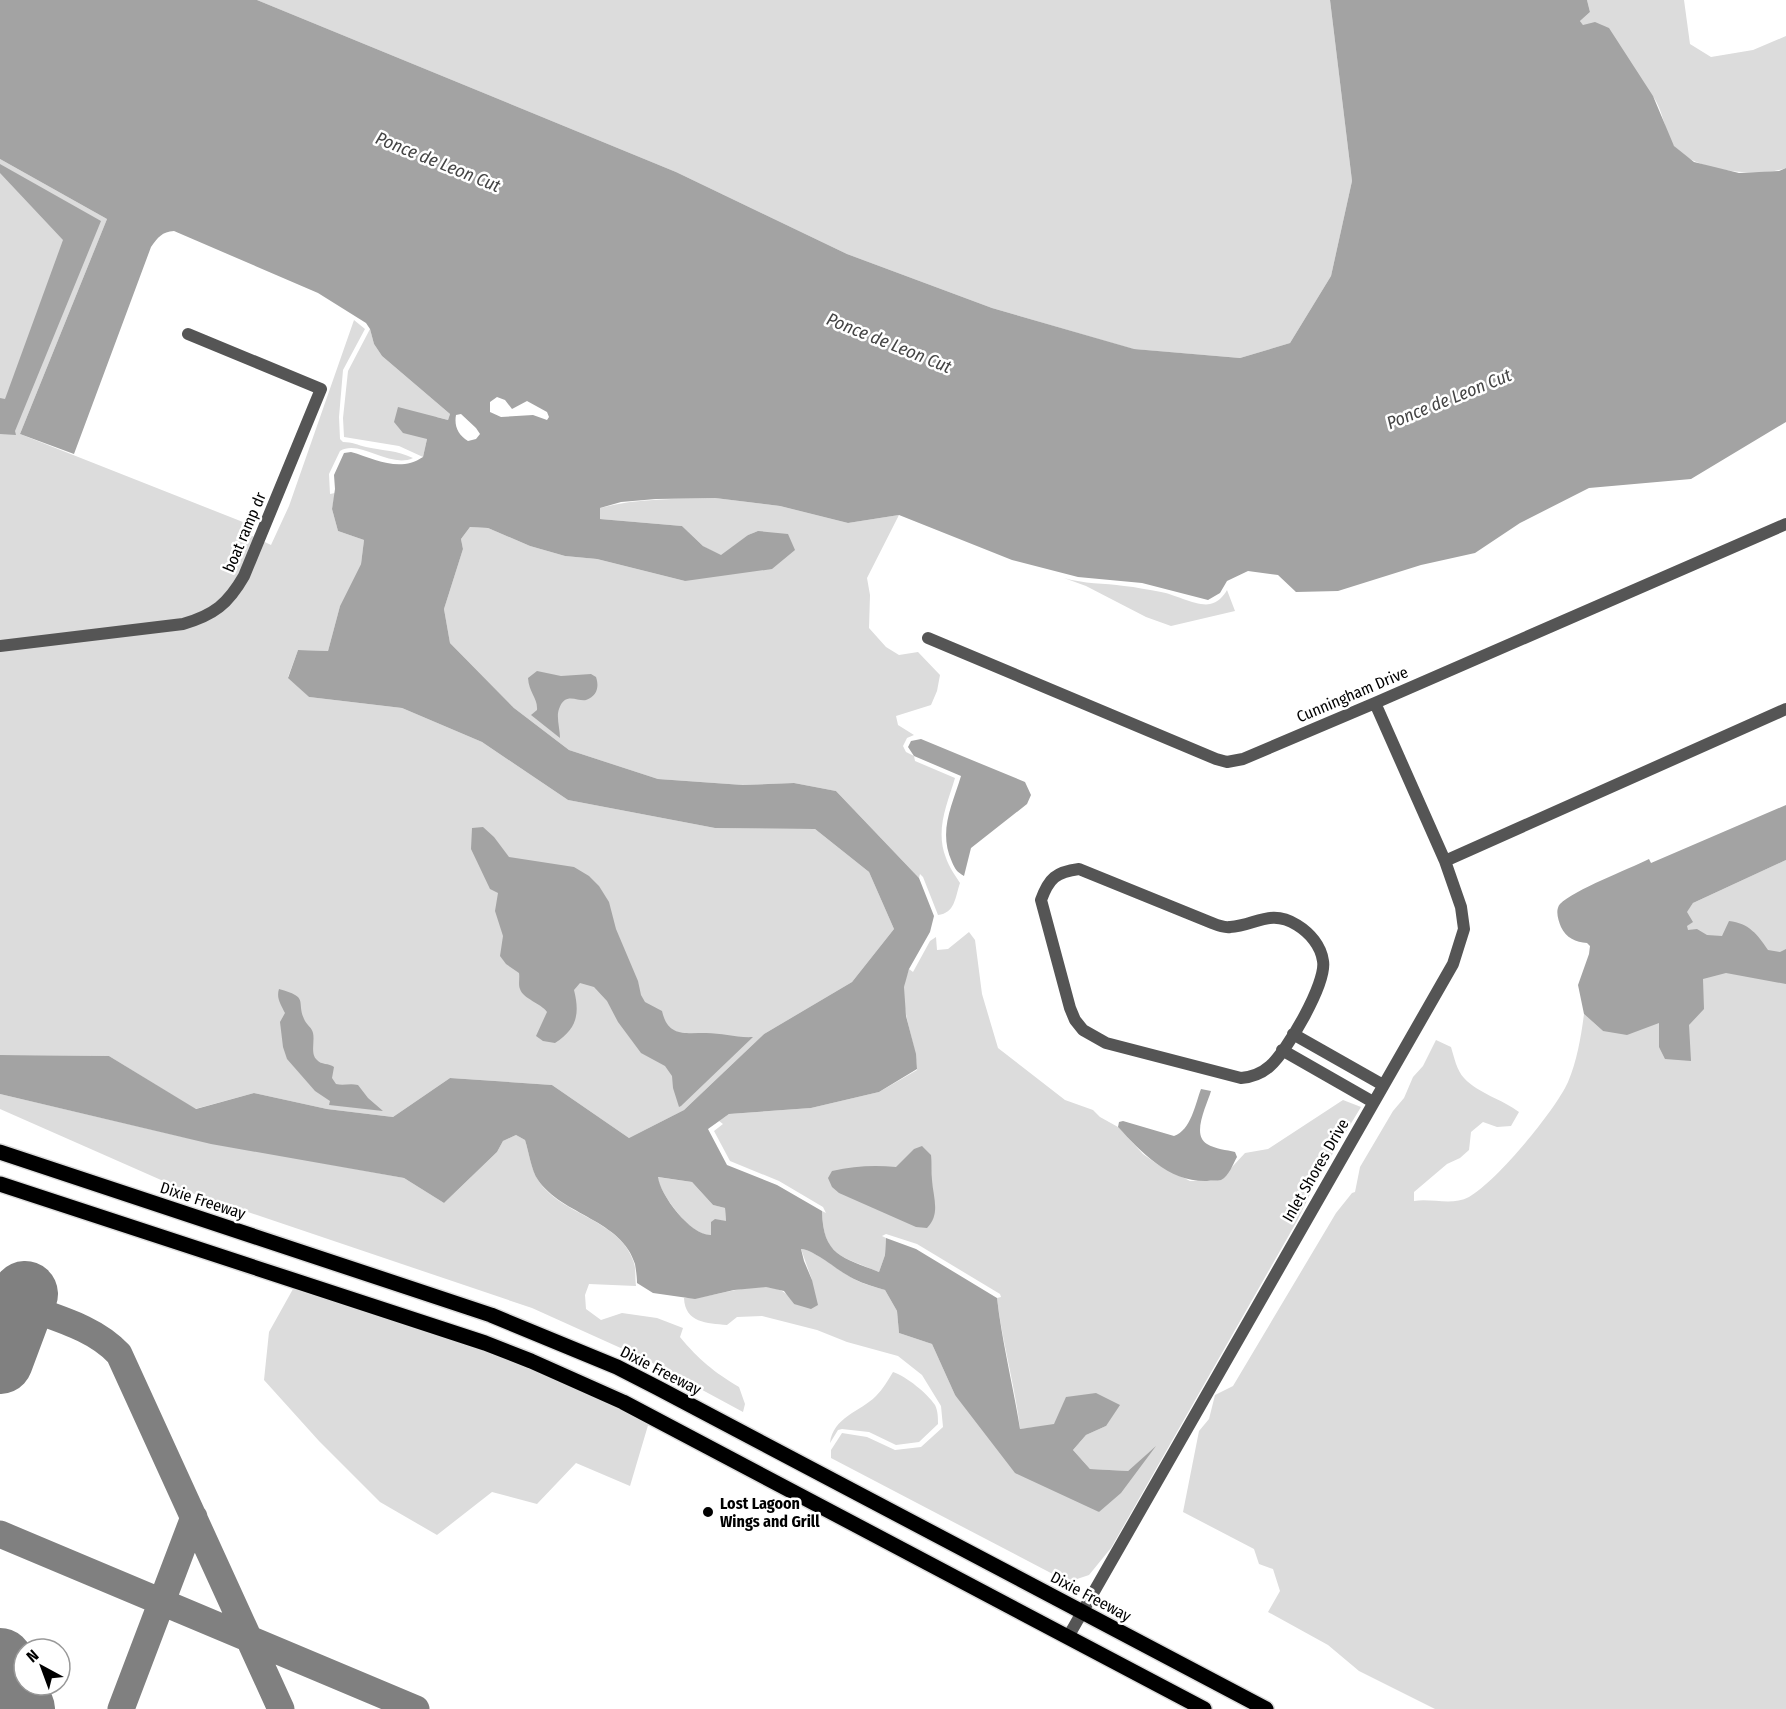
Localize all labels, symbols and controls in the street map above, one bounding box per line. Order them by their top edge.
water label: Ponce de Leon Cut [372,127,504,197]
water label: Ponce de Leon Cut [823,308,955,378]
water label: Ponce de Leon Cut [1383,364,1515,434]
street label: boat ramp dr [219,489,270,575]
street label: Cunningham Drive [1294,662,1411,727]
street label: Inlet Shores Drive [1278,1115,1353,1225]
street label: Dixie Freeway [158,1178,249,1223]
street label: Dixie Freeway [617,1342,705,1399]
place label: Lost Lagoon Wings and Grill [720,1494,820,1531]
marker: Lost Lagoon Wings and Grill [701,1505,715,1519]
street label: Dixie Freeway [1047,1567,1135,1626]
north arrow [12,1637,72,1697]
text: N [23,1646,42,1666]

